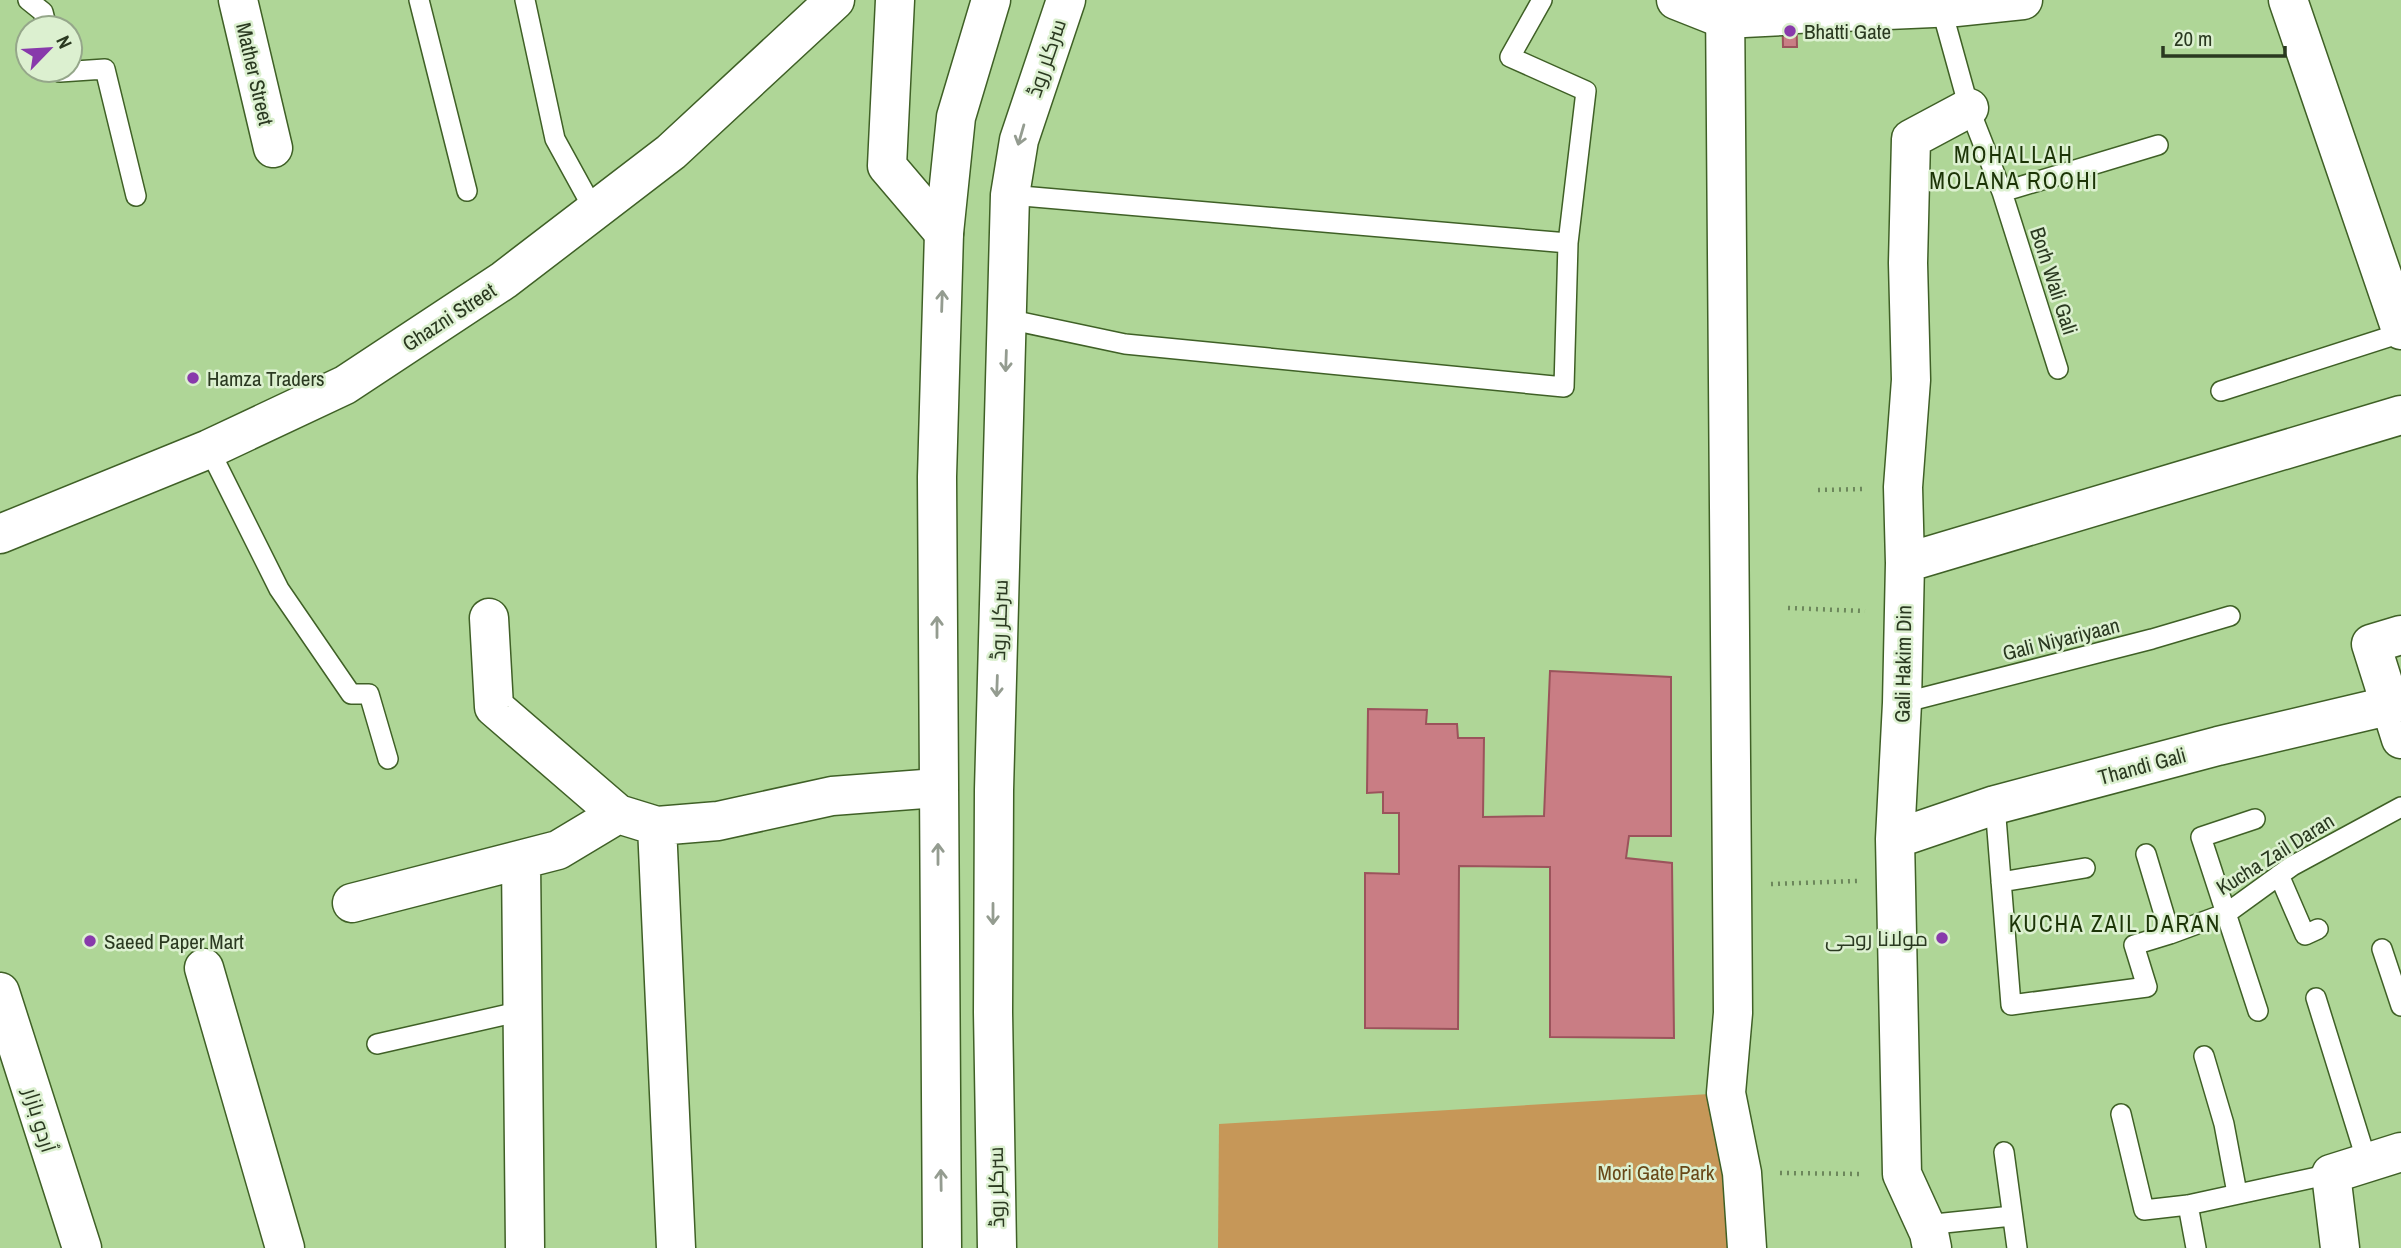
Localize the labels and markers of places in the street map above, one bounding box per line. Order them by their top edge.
place label: Bhatti Gate [1804,17,1891,46]
marker: Bhatti Gate [1782,23,1798,39]
place label: Hamza Traders [207,364,325,393]
marker: Hamza Traders [185,370,201,386]
place label: مولانا روحی [1825,924,1928,953]
place label: Saeed Paper Mart [104,927,244,956]
marker: مولانا روحی [1934,930,1950,946]
marker: Saeed Paper Mart [82,933,98,949]

